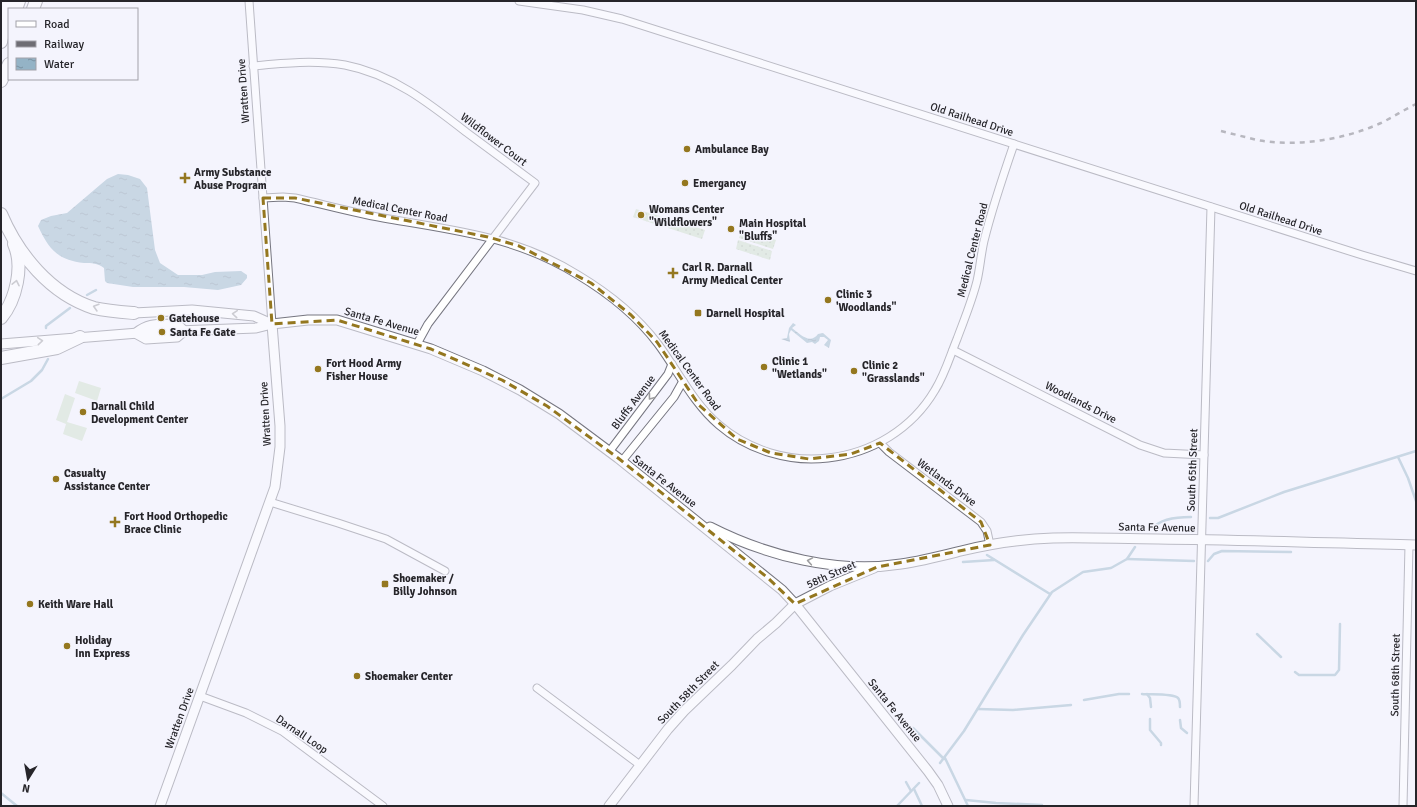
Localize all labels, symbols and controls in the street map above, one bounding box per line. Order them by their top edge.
legend [8,8,138,80]
text: Road [44,17,70,32]
text: Railway [44,37,84,52]
text: Water [44,57,75,72]
street label: Wratten Drive [235,58,252,124]
street label: Old Railhead Drive [929,100,1015,139]
street label: Wildflower Court [458,110,530,169]
place label: Ambulance Bay [695,143,769,156]
marker: Ambulance Bay [682,144,692,154]
place label: Army Substance Abuse Program [194,166,272,192]
marker: Army Substance Abuse Program [179,172,191,184]
place label: Emergancy [693,177,747,190]
marker: Emergancy [680,178,690,188]
street label: Medical Center Road [351,194,449,225]
street label: Old Railhead Drive [1238,199,1324,238]
street label: Medical Center Road [954,201,991,299]
place label: Womans Center "Wildflowers" [649,203,725,229]
marker: Womans Center "Wildflowers" [636,210,646,220]
place label: Main Hospital "Bluffs" [739,217,807,243]
marker: Main Hospital "Bluffs" [726,224,736,234]
place label: Carl R. Darnall Army Medical Center [682,261,783,287]
marker: Carl R. Darnall Army Medical Center [667,267,679,279]
one-way arrow [12,280,20,286]
place label: Clinic 3 'Woodlands" [836,288,896,314]
marker: Clinic 3 'Woodlands" [823,295,833,305]
one-way arrow [92,303,99,312]
street label: Santa Fe Avenue [343,305,421,338]
place label: Darnell Hospital [706,307,785,320]
marker: Darnell Hospital [693,308,703,318]
one-way arrow [232,310,238,319]
place label: Gatehouse [169,312,220,325]
marker: Gatehouse [156,313,166,323]
place label: Santa Fe Gate [170,326,236,339]
marker: Santa Fe Gate [157,327,167,337]
street label: Medical Center Road [656,327,723,413]
one-way arrow [37,337,43,346]
place label: Clinic 1 "Wetlands" [772,355,827,381]
place label: Fort Hood Army Fisher House [326,357,402,383]
place label: Clinic 2 "Grasslands" [862,359,925,385]
marker: Clinic 1 "Wetlands" [759,362,769,372]
marker: Fort Hood Army Fisher House [313,364,323,374]
marker: Clinic 2 "Grasslands" [849,366,859,376]
street label: Bluffs Avenue [609,373,658,432]
street label: Woodlands Drive [1043,379,1119,426]
street label: Wratten Drive [257,381,274,447]
one-way arrow [649,392,656,399]
place label: Darnall Child Development Center [91,400,189,426]
marker: Darnall Child Development Center [78,407,88,417]
street label: South 65th Street [1185,428,1200,512]
street label: Santa Fe Avenue [630,452,699,510]
street label: Wetlands Drive [915,456,979,509]
place label: Casualty Assistance Center [64,467,150,493]
marker: Casualty Assistance Center [51,474,61,484]
place label: Fort Hood Orthopedic Brace Clinic [124,510,228,536]
marker: Fort Hood Orthopedic Brace Clinic [109,516,121,528]
street label: Santa Fe Avenue [1118,520,1196,535]
one-way arrow [807,557,813,566]
street label: 58th Street [804,558,858,591]
place label: Shoemaker / Billy Johnson [393,572,457,598]
marker: Shoemaker / Billy Johnson [380,579,390,589]
place label: Keith Ware Hall [38,598,114,611]
marker: Keith Ware Hall [25,599,35,609]
street label: South 68th Street [1388,633,1403,717]
place label: Holiday Inn Express [75,634,130,660]
marker: Holiday Inn Express [62,641,72,651]
street label: South 58th Street [655,658,722,727]
place label: Shoemaker Center [365,670,453,683]
marker: Shoemaker Center [352,671,362,681]
street label: Santa Fe Avenue [865,676,924,744]
street label: Wratten Drive [162,686,197,751]
street label: Darnall Loop [273,712,330,757]
north arrow [8,759,48,799]
text: N [21,781,31,795]

